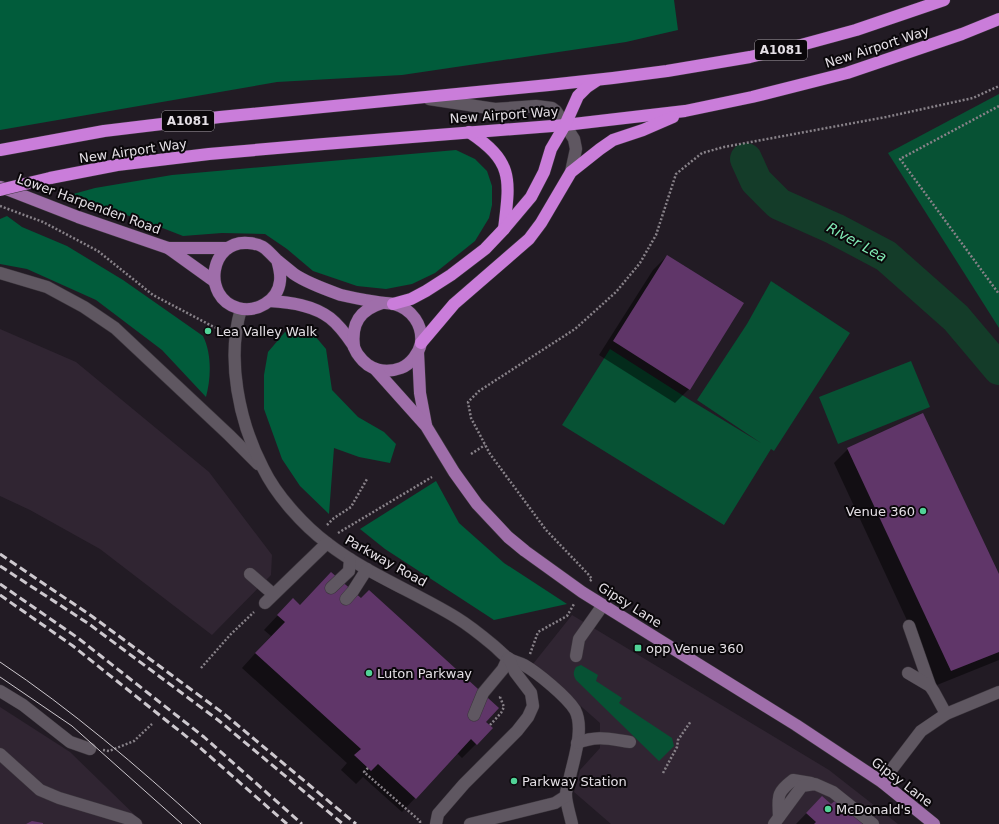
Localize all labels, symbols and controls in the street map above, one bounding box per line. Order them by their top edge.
street label: New Airport Way [823,23,931,71]
road number: A1081 [755,40,807,60]
street label: New Airport Way [449,104,559,126]
road number: A1081 [162,111,214,131]
street label: New Airport Way [78,136,188,166]
street label: Lower Harpenden Road [15,171,163,237]
water label: River Lea [824,219,890,265]
place label: Lea Valley Walk [216,324,318,339]
marker: Lea Valley Walk [203,326,213,336]
place label: Venue 360 [846,504,915,519]
marker: Venue 360 [918,506,928,516]
street label: Parkway Road [343,532,429,590]
street label: Gipsy Lane [596,580,664,630]
place label: opp Venue 360 [646,641,744,656]
marker: opp Venue 360 [633,643,643,653]
place label: Luton Parkway [377,666,472,681]
marker: Luton Parkway [364,668,374,678]
street label: Gipsy Lane [869,754,935,810]
place label: Parkway Station [522,774,627,789]
marker: Parkway Station [509,776,519,786]
place label: McDonald's [836,802,911,817]
marker: McDonald's [823,804,833,814]

